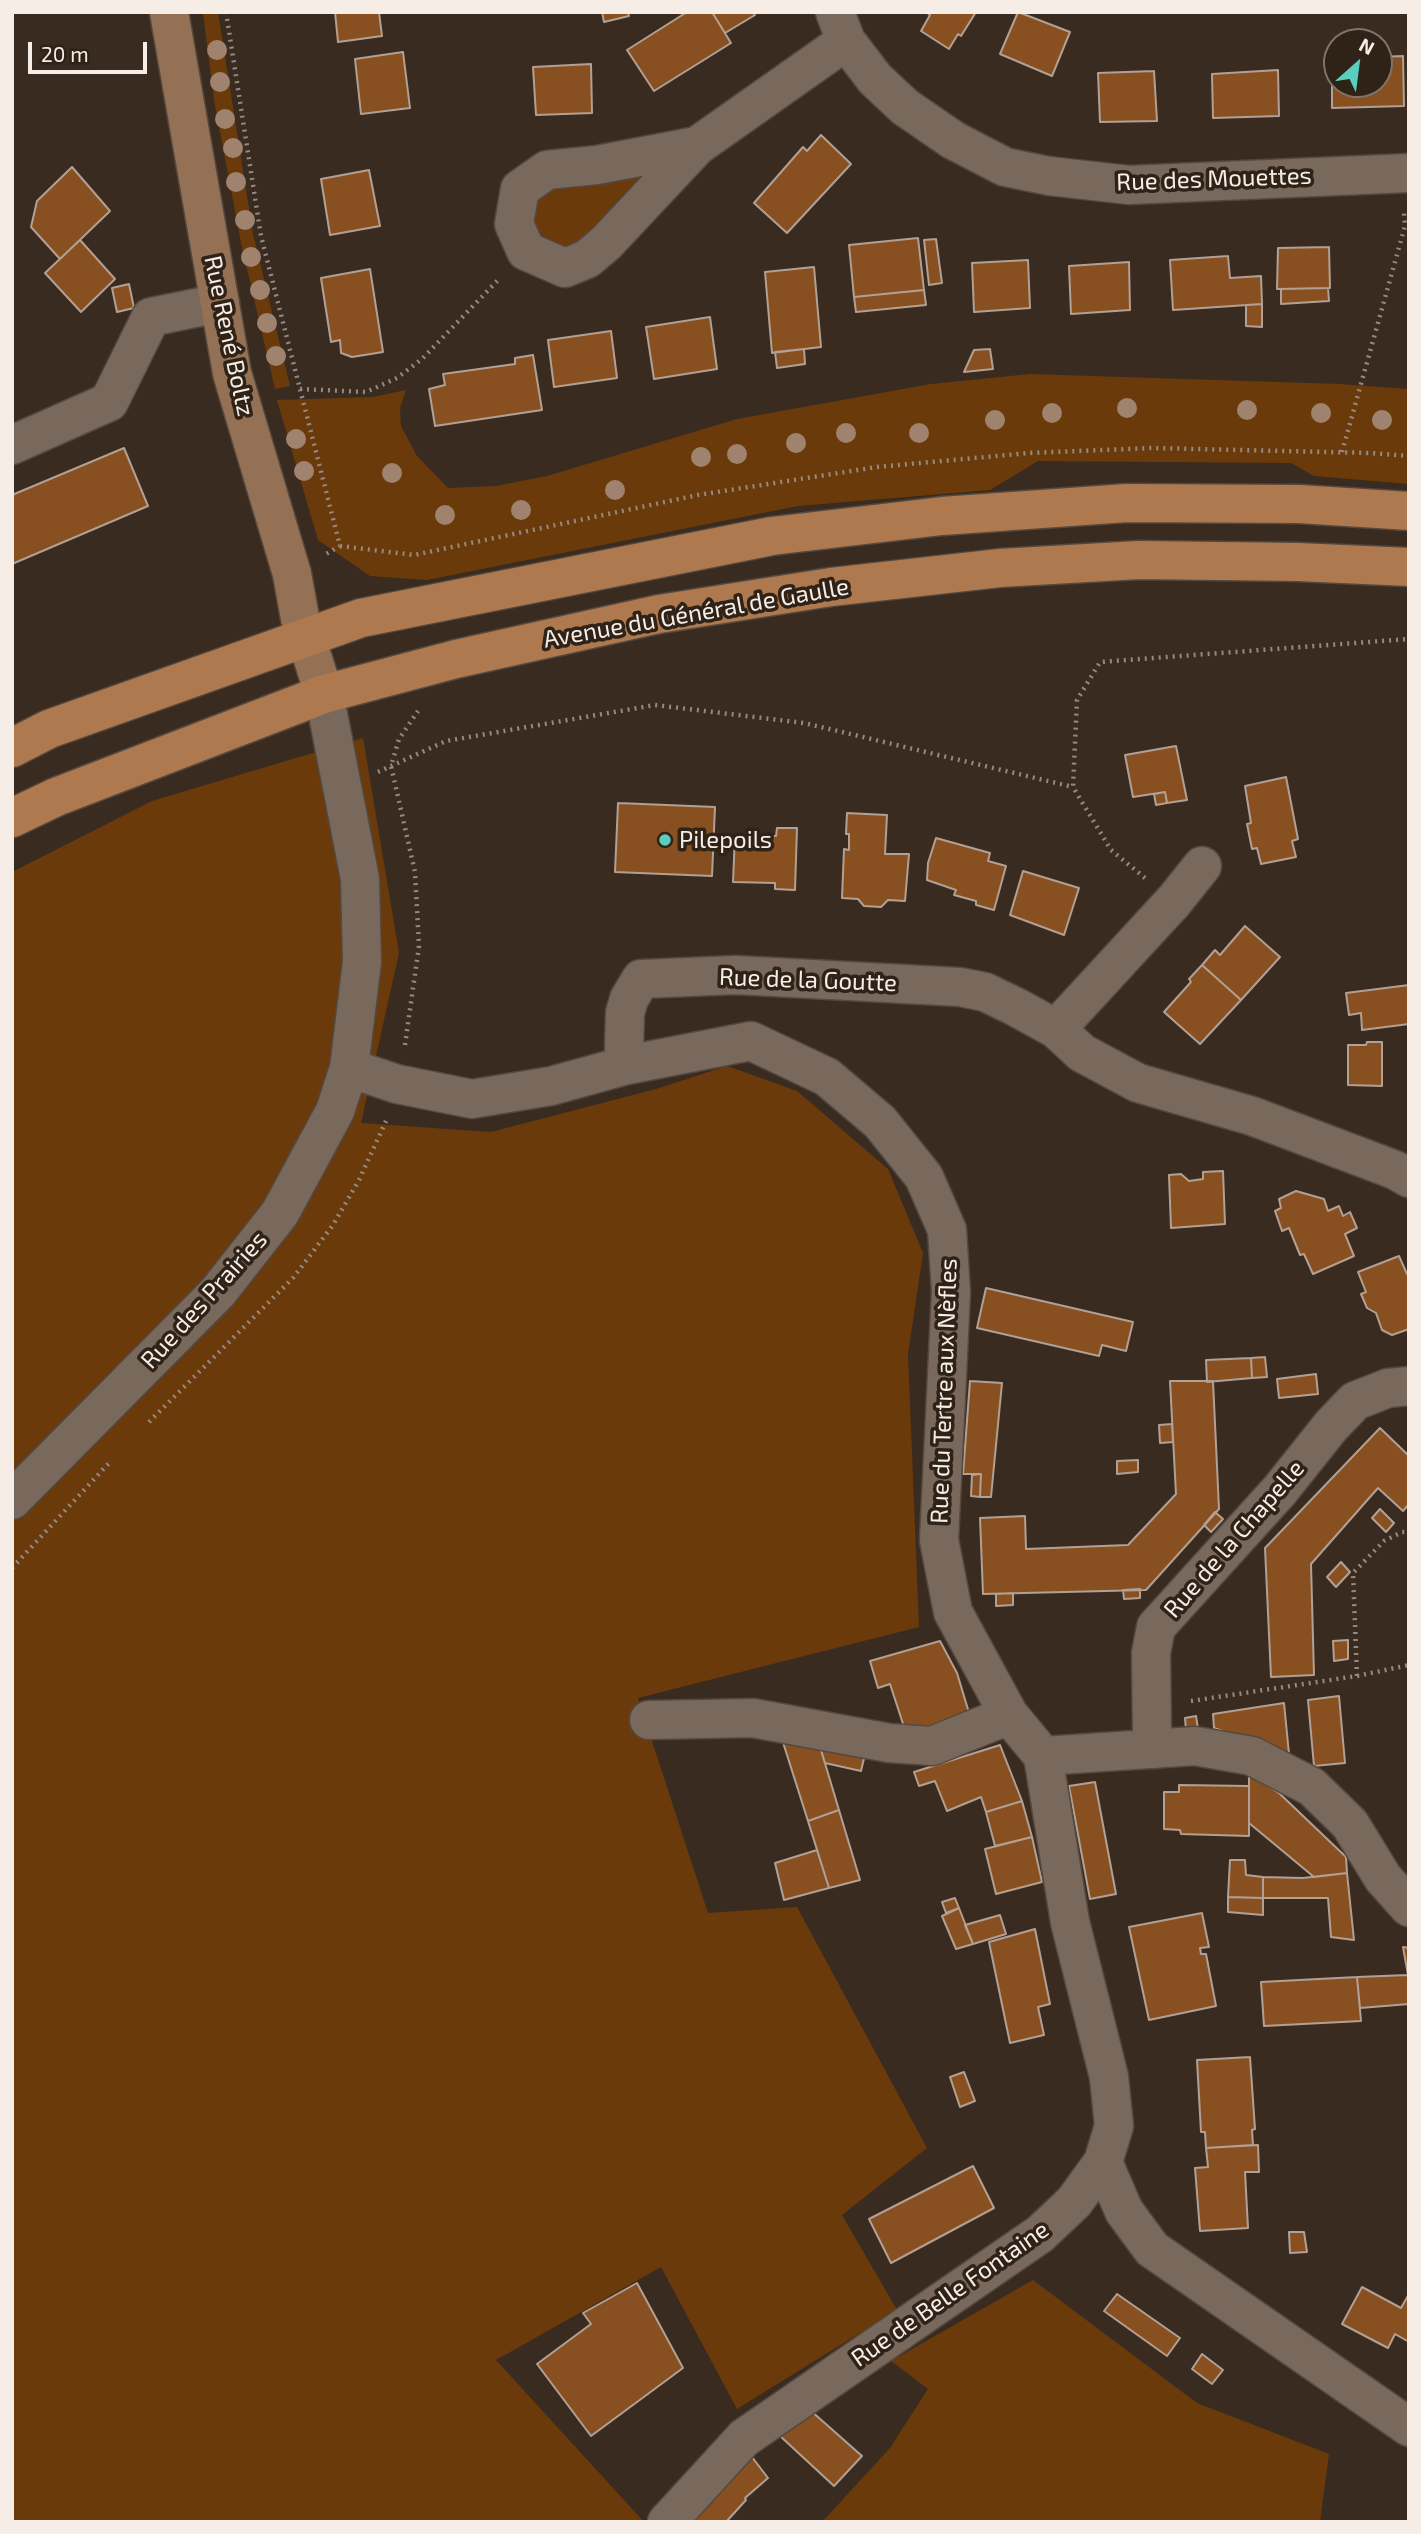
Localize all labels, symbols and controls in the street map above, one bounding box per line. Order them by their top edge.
scale bar [32,28,150,72]
north arrow [1323,28,1393,98]
text: N [1356,32,1379,59]
text: 20 m [41,41,89,66]
street label: Rue des Mouettes [1116,161,1312,197]
street label: Rue René Boltz [198,253,260,419]
street label: Avenue du Général de Gaulle [541,572,851,654]
place label: Pilepoils [679,826,772,854]
marker: Pilepoils [657,832,673,848]
street label: Rue de la Goutte [719,963,897,997]
street label: Rue des Prairies [135,1226,273,1374]
street label: Rue du Tertre aux Nèfles [925,1258,963,1524]
street label: Rue de la Chapelle [1158,1454,1310,1624]
street label: Rue de Belle Fontaine [846,2215,1054,2373]

